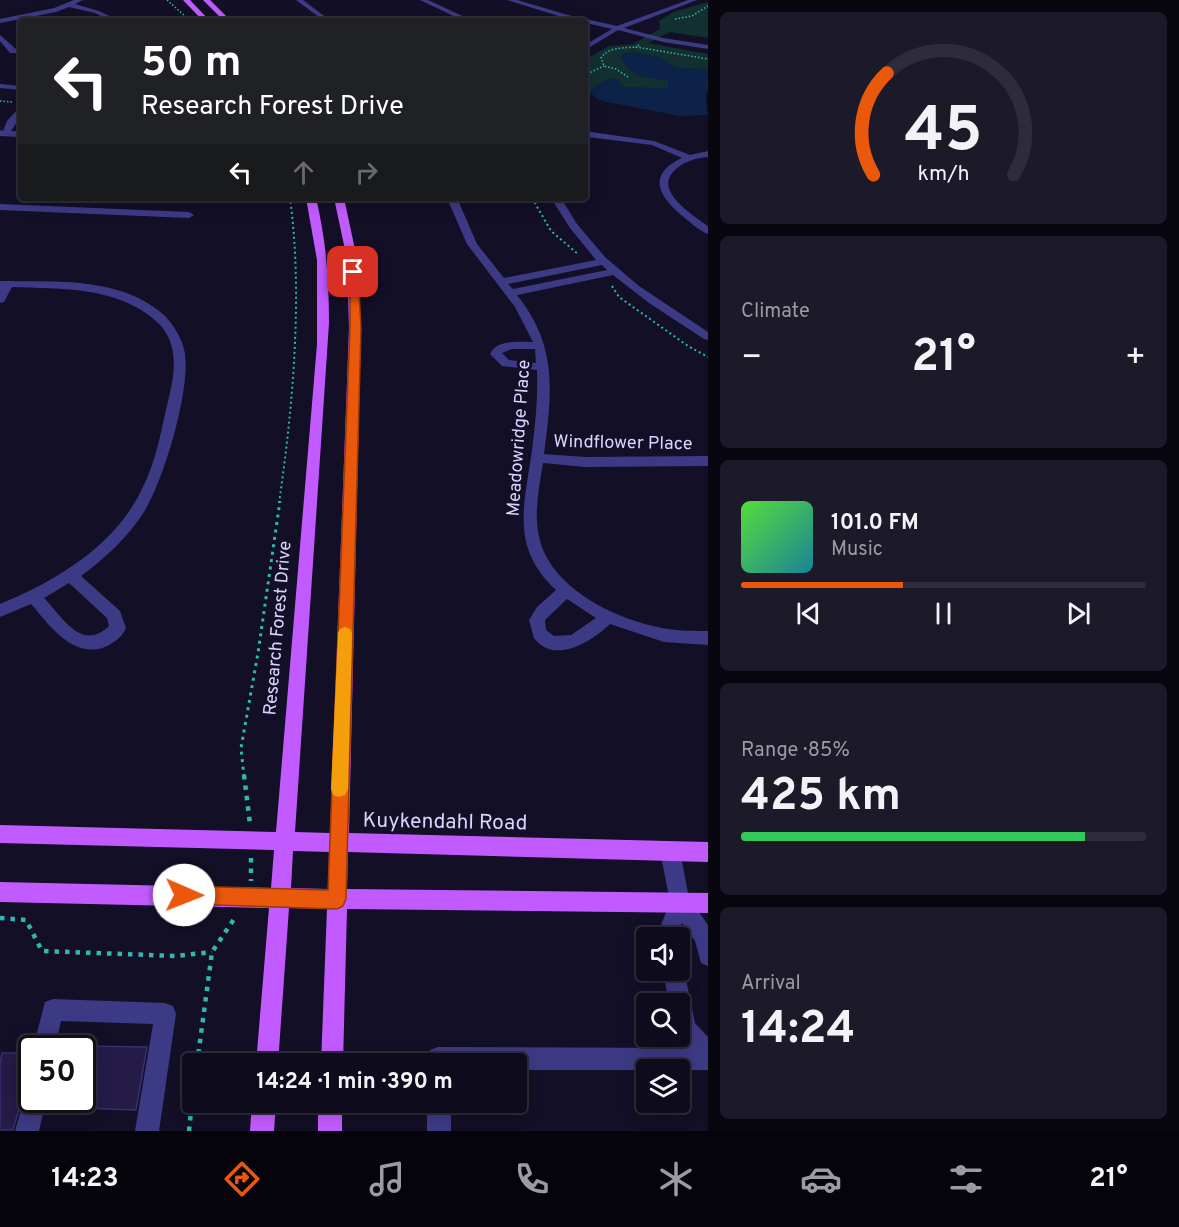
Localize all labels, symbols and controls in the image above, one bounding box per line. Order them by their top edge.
text: 50 m [141,38,242,91]
icon: left [42,42,120,120]
text: Research Forest Drive [141,90,404,124]
text: 45 [904,94,983,173]
icon: left [224,156,257,189]
icon: ahead [287,156,320,189]
icon: right [350,156,383,189]
text: km/h [917,161,970,188]
pin [327,246,378,297]
icon: arrive [336,255,369,288]
text: Climate [741,299,810,325]
text: 21° [911,330,976,387]
text: − [741,338,762,380]
text: + [1125,338,1146,380]
street label: Meadowridge Place [503,359,536,517]
street label: Windflower Place [553,431,693,456]
text: 101.0 FM [831,510,919,537]
text: Music [831,537,883,563]
street label: Research Forest Drive [259,540,298,716]
icon: previous [792,597,825,630]
icon: pause [927,597,960,630]
icon: next [1062,597,1095,630]
text: Range · 85% [741,738,850,764]
text: 425 km [741,769,901,826]
street label: Kuykendahl Road [362,808,528,837]
position arrow [152,863,216,927]
map controls [636,927,690,1113]
button: sound [636,927,690,981]
text: Arrival [741,971,801,997]
button: search [636,993,690,1047]
text: 14:24 [741,1002,855,1059]
speed limit sign: 50 [18,1035,96,1113]
button: layers [636,1059,690,1113]
text: 14:24 · 1 min · 390 m [256,1069,453,1096]
icon: directions [221,1158,263,1200]
icon: music [366,1158,408,1200]
icon: phone [511,1158,553,1200]
icon: climate [655,1158,697,1200]
icon: car [800,1158,842,1200]
icon: filters [945,1158,987,1200]
text: 14:23 [51,1162,119,1196]
text: 21° [1089,1162,1128,1196]

